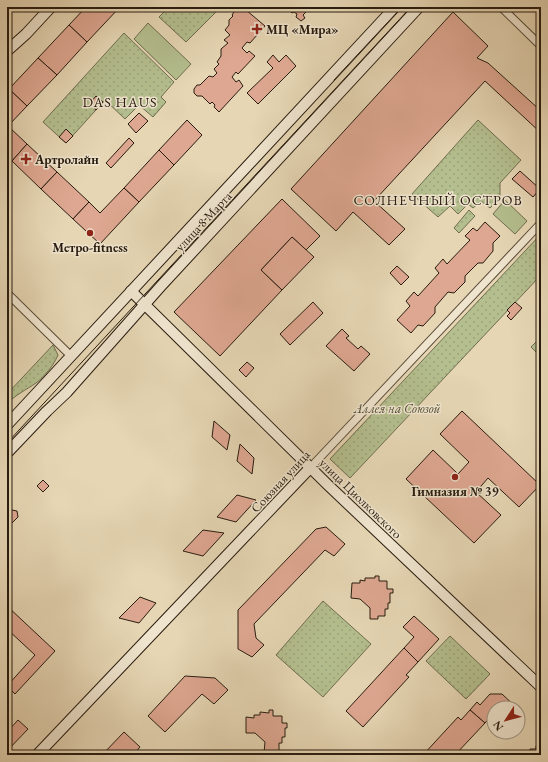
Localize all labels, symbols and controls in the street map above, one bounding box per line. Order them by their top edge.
place label: МЦ «Мира» [266,21,339,38]
marker: МЦ «Мира» [251,23,263,35]
district label: DAS HAUS [82,93,158,111]
place label: Артролайн [34,151,99,168]
marker: Артролайн [20,153,32,165]
street label: улица 8 Марта [171,187,236,255]
district label: СОЛНЕЧНЫЙ ОСТРОВ [353,191,523,209]
marker: Метро-fitness [85,228,95,238]
place label: Метро-fitness [52,239,128,256]
park label: Аллея на Союзой [353,400,441,417]
street label: Союзная улица [247,446,314,516]
street label: улица Циолковского [316,454,406,542]
marker: Гимназия № 39 [450,472,460,482]
place label: Гимназия № 39 [411,483,499,500]
north arrow [486,700,526,740]
text: N [490,718,506,734]

